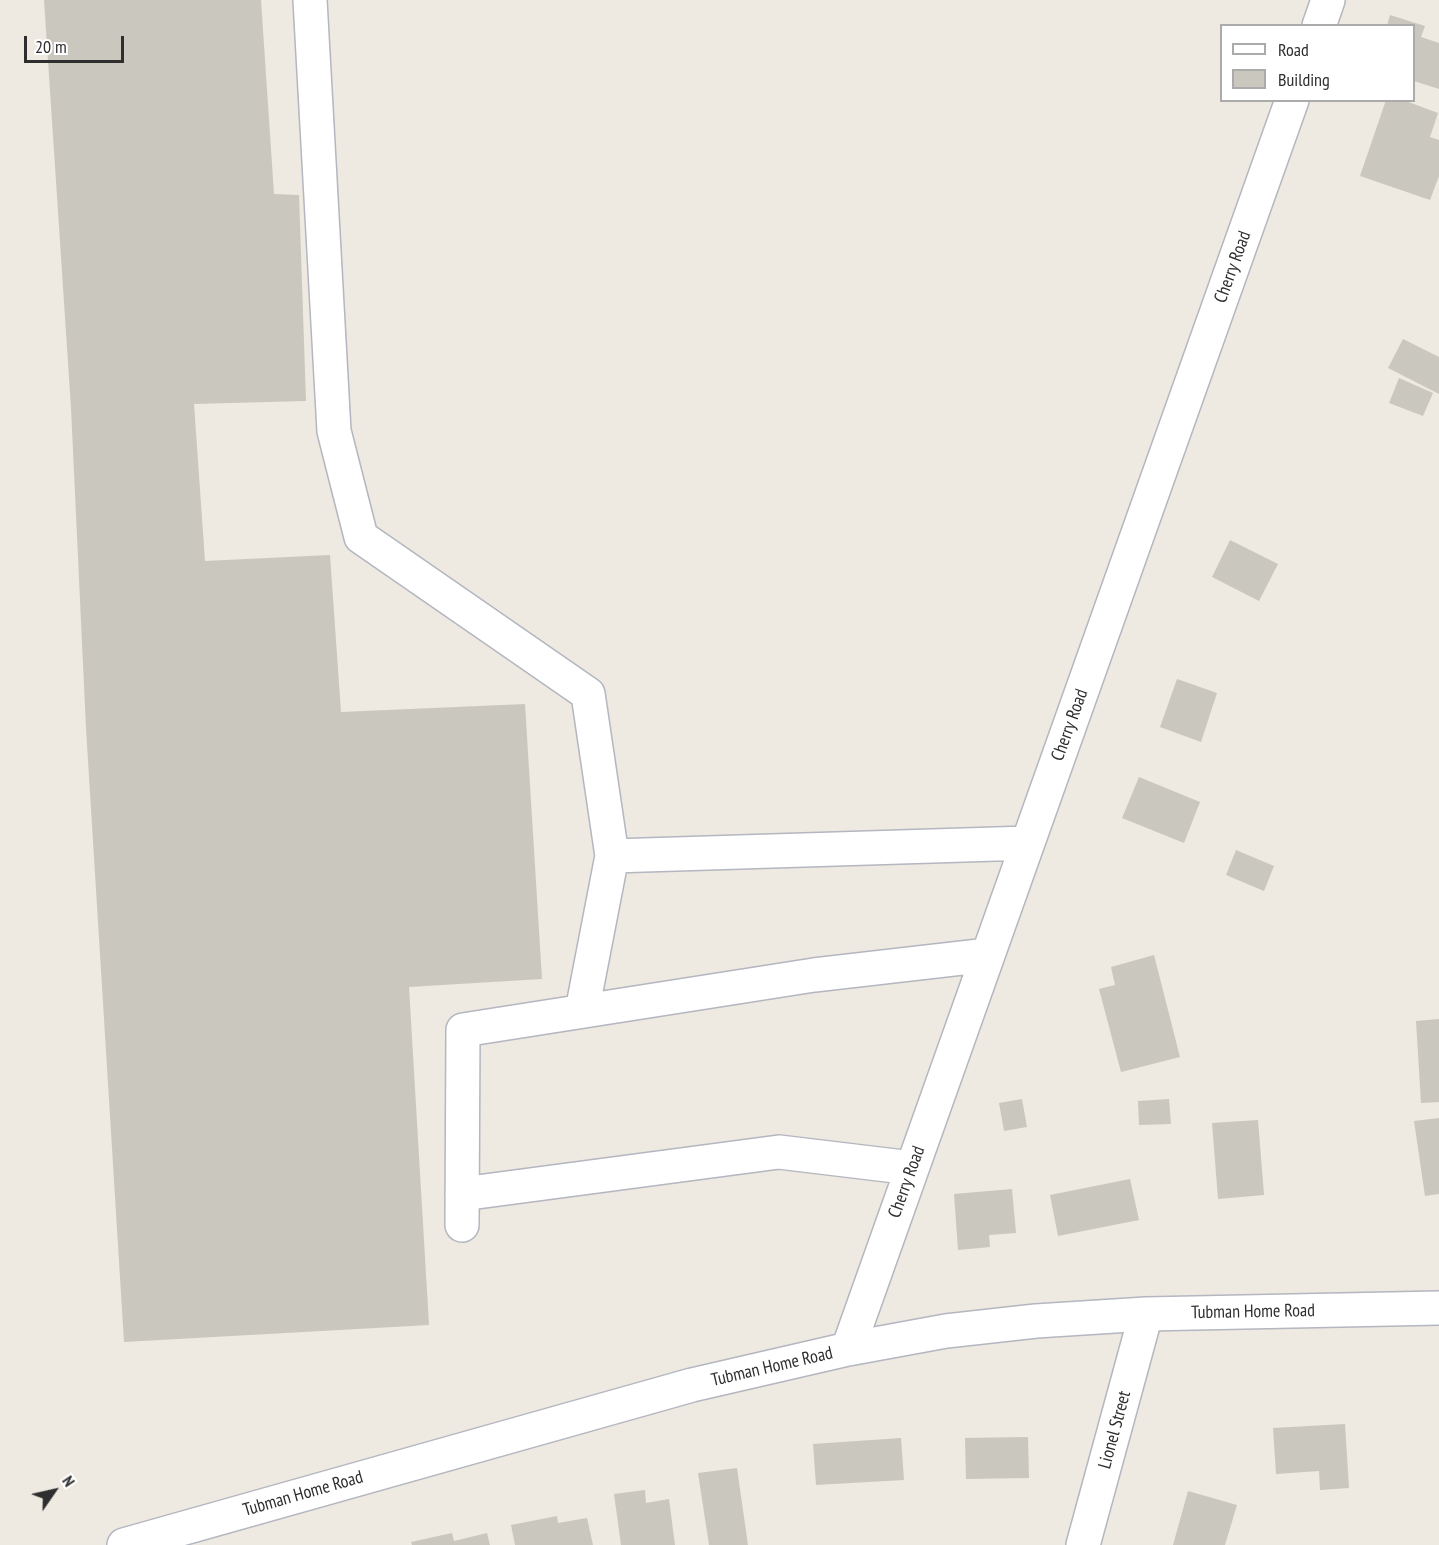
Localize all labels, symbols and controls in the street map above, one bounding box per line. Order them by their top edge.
scale bar [27,24,128,62]
legend [1220,24,1415,102]
text: 20 m [35,35,67,58]
text: Road [1278,38,1309,61]
text: Building [1278,68,1330,91]
street label: Cherry Road [1210,228,1256,306]
street label: Cherry Road [1047,686,1093,764]
street label: Cherry Road [884,1143,930,1221]
street label: Tubman Home Road [1191,1300,1315,1324]
street label: Tubman Home Road [709,1343,835,1391]
street label: Lionel Street [1094,1389,1136,1471]
north arrow [24,1461,84,1521]
street label: Tubman Home Road [240,1467,366,1521]
text: N [58,1472,80,1490]

